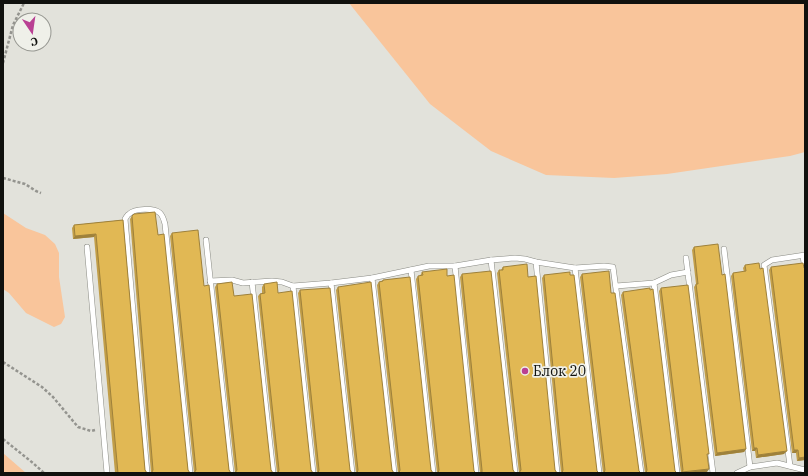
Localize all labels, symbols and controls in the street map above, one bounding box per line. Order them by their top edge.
north arrow [12,12,52,52]
text: С [29,34,39,49]
place label: Блок 20 [533,362,586,380]
marker: Блок 20 [520,366,530,376]

